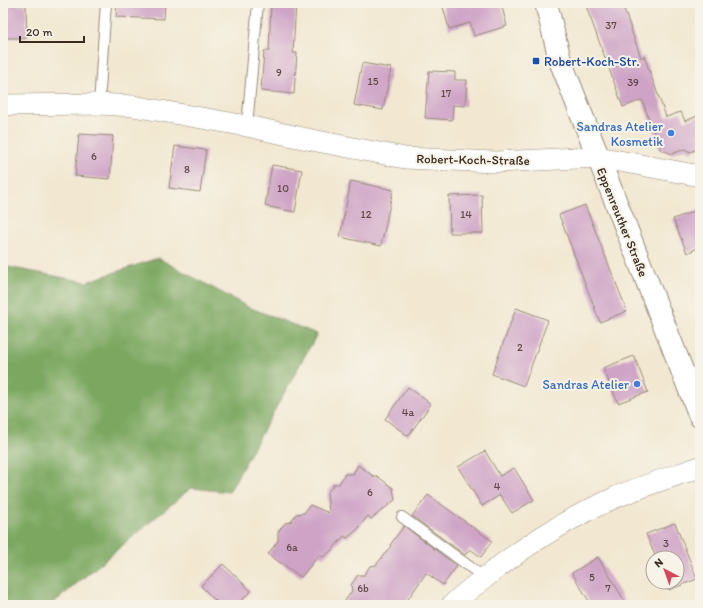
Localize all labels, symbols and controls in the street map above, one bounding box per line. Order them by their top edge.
scale bar [20,18,84,44]
house number: 37 [605,19,617,32]
text: 20 m [26,25,53,39]
place label: Robert-Koch-Str. [544,54,640,69]
marker: Robert-Koch-Str. [531,56,541,66]
house number: 9 [276,66,282,79]
house number: 15 [368,75,379,88]
house number: 39 [627,76,639,89]
house number: 17 [441,87,452,100]
place label: Sandras Atelier Kosmetik [577,119,664,149]
marker: Sandras Atelier Kosmetik [666,128,676,138]
house number: 6 [91,150,97,163]
street label: Robert-Koch-Straße [416,151,530,168]
house number: 8 [184,163,190,176]
street label: Eppenreuther Straße [594,165,651,279]
house number: 10 [277,182,289,195]
house number: 12 [361,208,372,221]
house number: 14 [460,208,472,221]
house number: 2 [517,341,523,354]
place label: Sandras Atelier [543,377,630,392]
marker: Sandras Atelier [632,379,642,389]
house number: 4a [402,406,414,419]
house number: 4 [494,480,501,493]
house number: 6 [367,486,373,499]
house number: 3 [663,537,669,550]
house number: 6a [286,541,298,554]
north arrow [645,550,685,590]
text: N [652,555,666,570]
house number: 5 [589,571,595,584]
house number: 6b [357,582,369,595]
house number: 7 [605,582,611,595]

